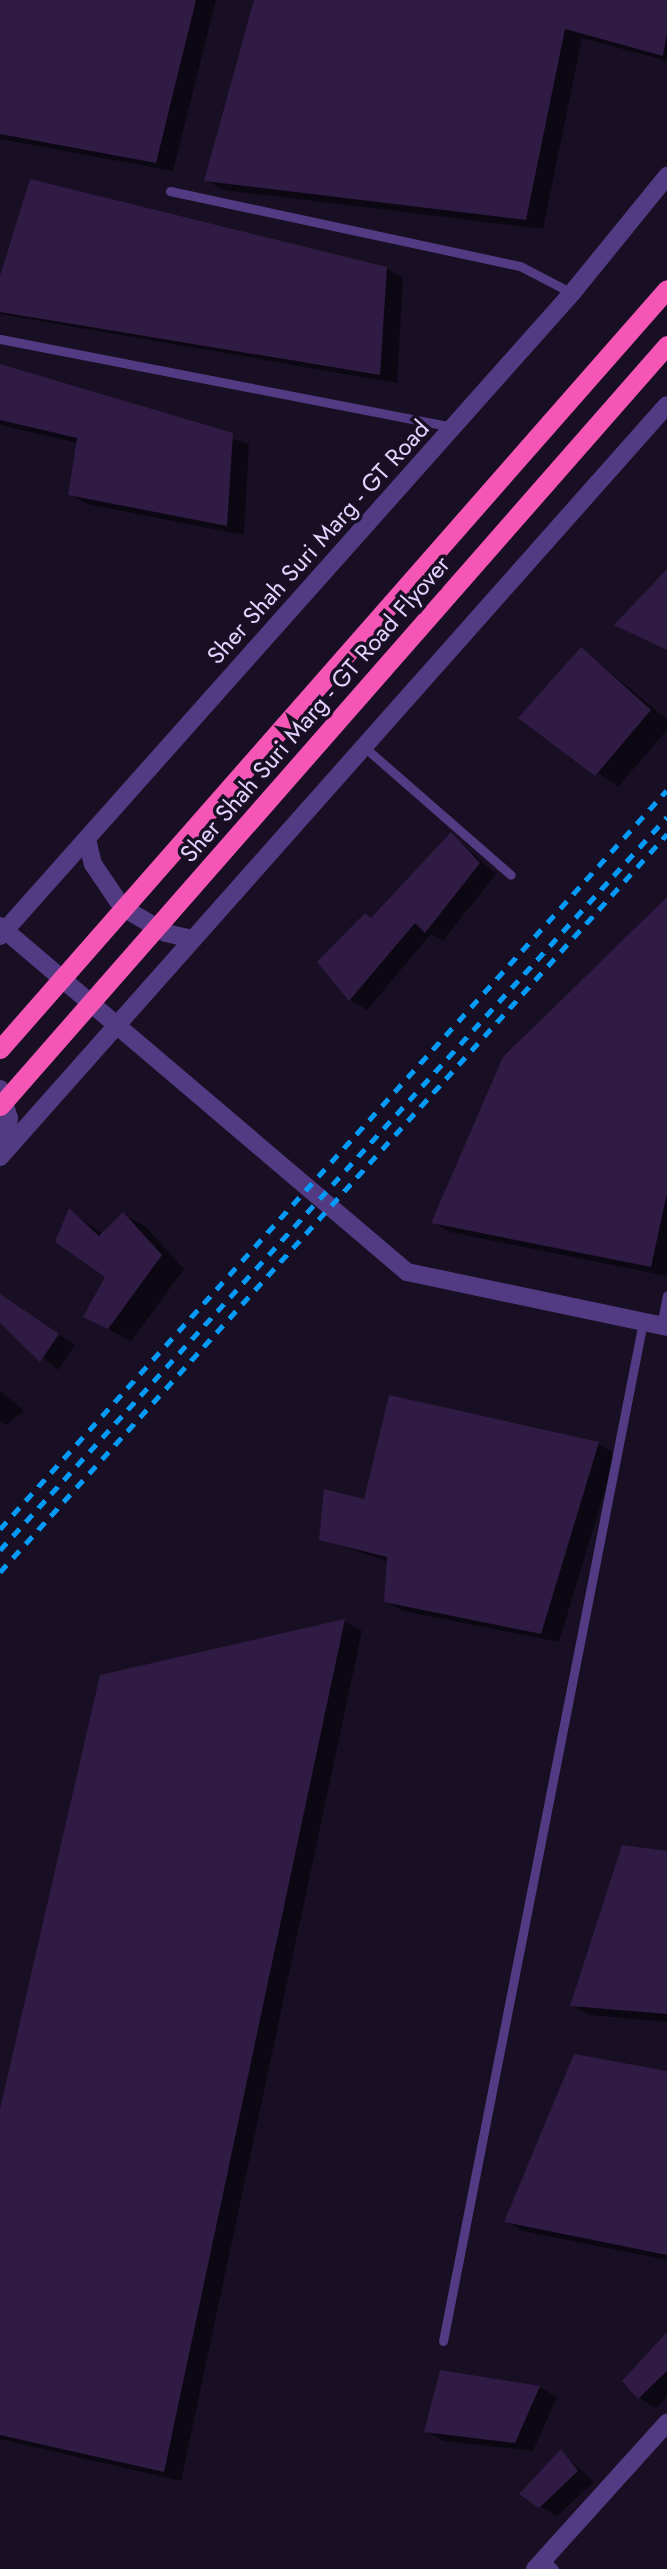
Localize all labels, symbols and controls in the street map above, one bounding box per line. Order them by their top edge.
street label: Sher Shah Suri Marg - GT Road [201,414,435,670]
street label: Sher Shah Suri Marg - GT Road Flyover [174,550,456,868]

